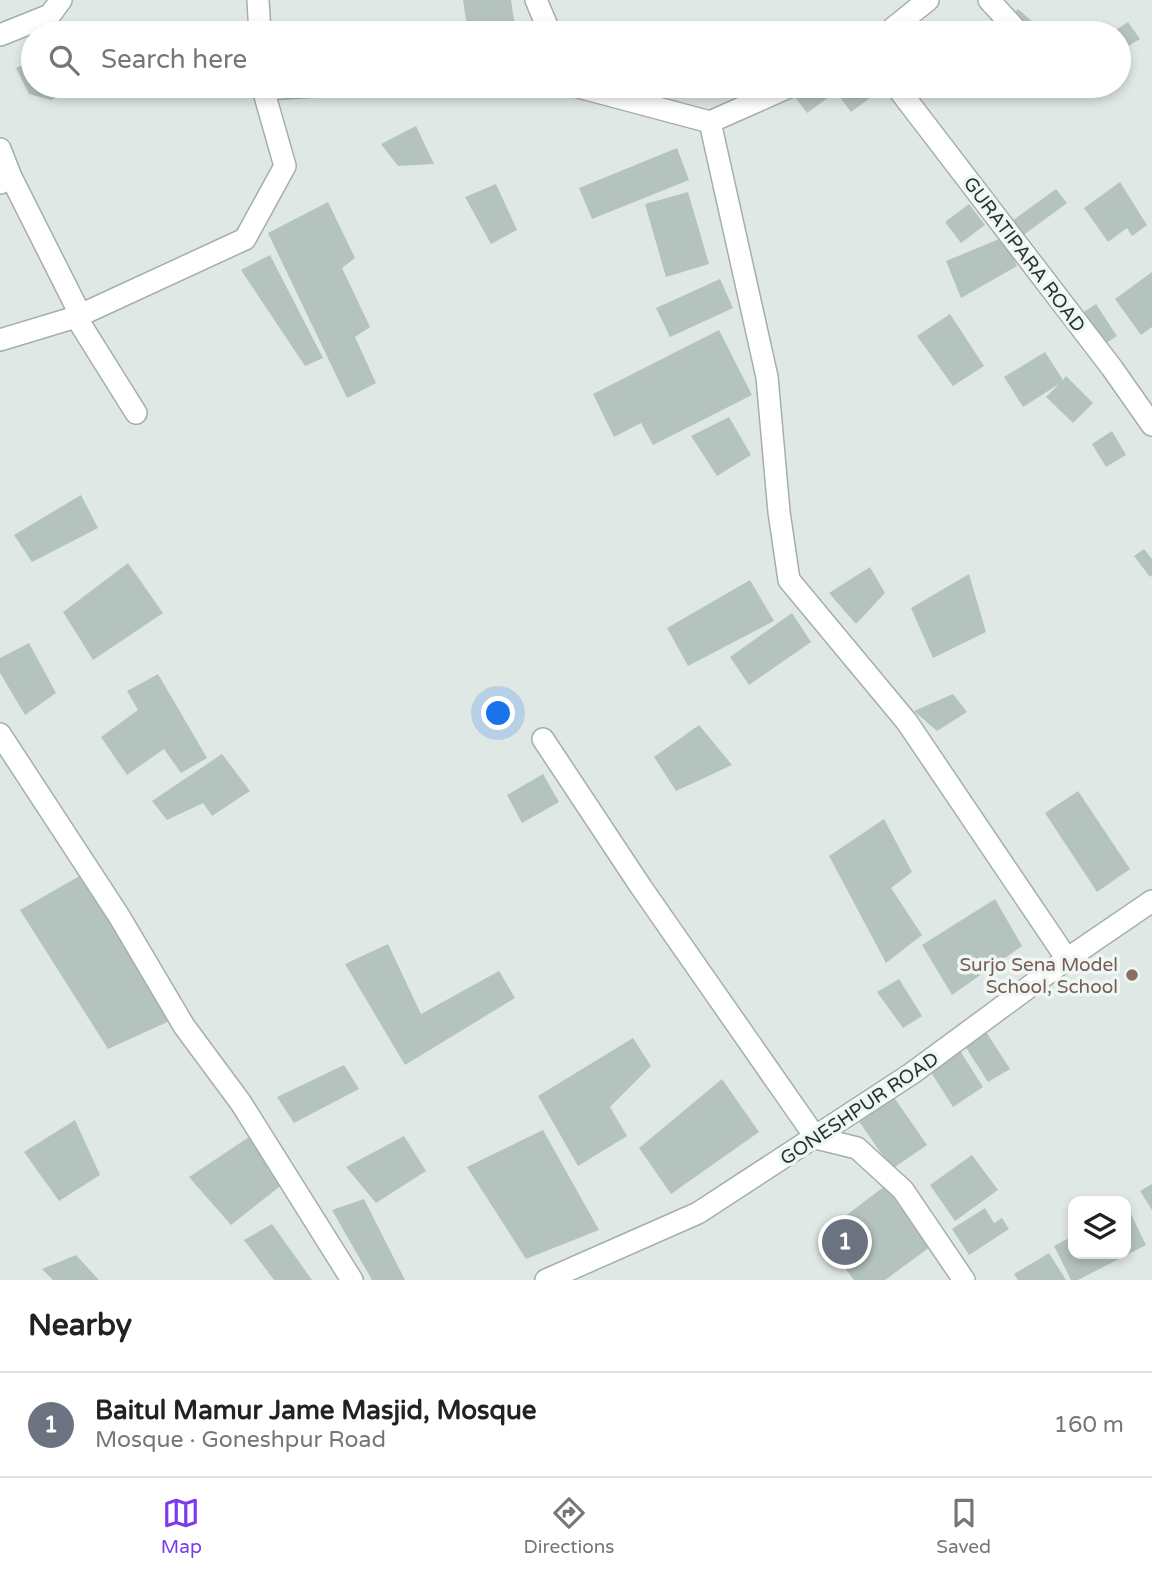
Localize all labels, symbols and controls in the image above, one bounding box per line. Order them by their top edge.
search box [21,21,1131,98]
icon: search [45,41,83,79]
text: Search here [101,44,247,75]
street label: GURATIPARA ROAD [959,173,1090,336]
your location [481,696,515,730]
place label: Surjo Sena Model School, School [960,954,1118,998]
marker: Surjo Sena Model School, School [1124,967,1140,983]
street label: GONESHPUR ROAD [776,1048,943,1170]
map controls [1068,1196,1131,1259]
button: layers [1068,1196,1131,1259]
pin: 1 [822,1216,868,1268]
text: Nearby [28,1307,132,1344]
text: Baitul Mamur Jame Masjid, Mosque [95,1395,536,1426]
text: 1 [44,1411,58,1439]
text: 160 m [1054,1411,1124,1439]
text: Mosque · Goneshpur Road [95,1426,386,1454]
tab: Map [161,1494,202,1558]
tab: Directions [524,1494,615,1558]
tab: Saved [936,1494,991,1558]

